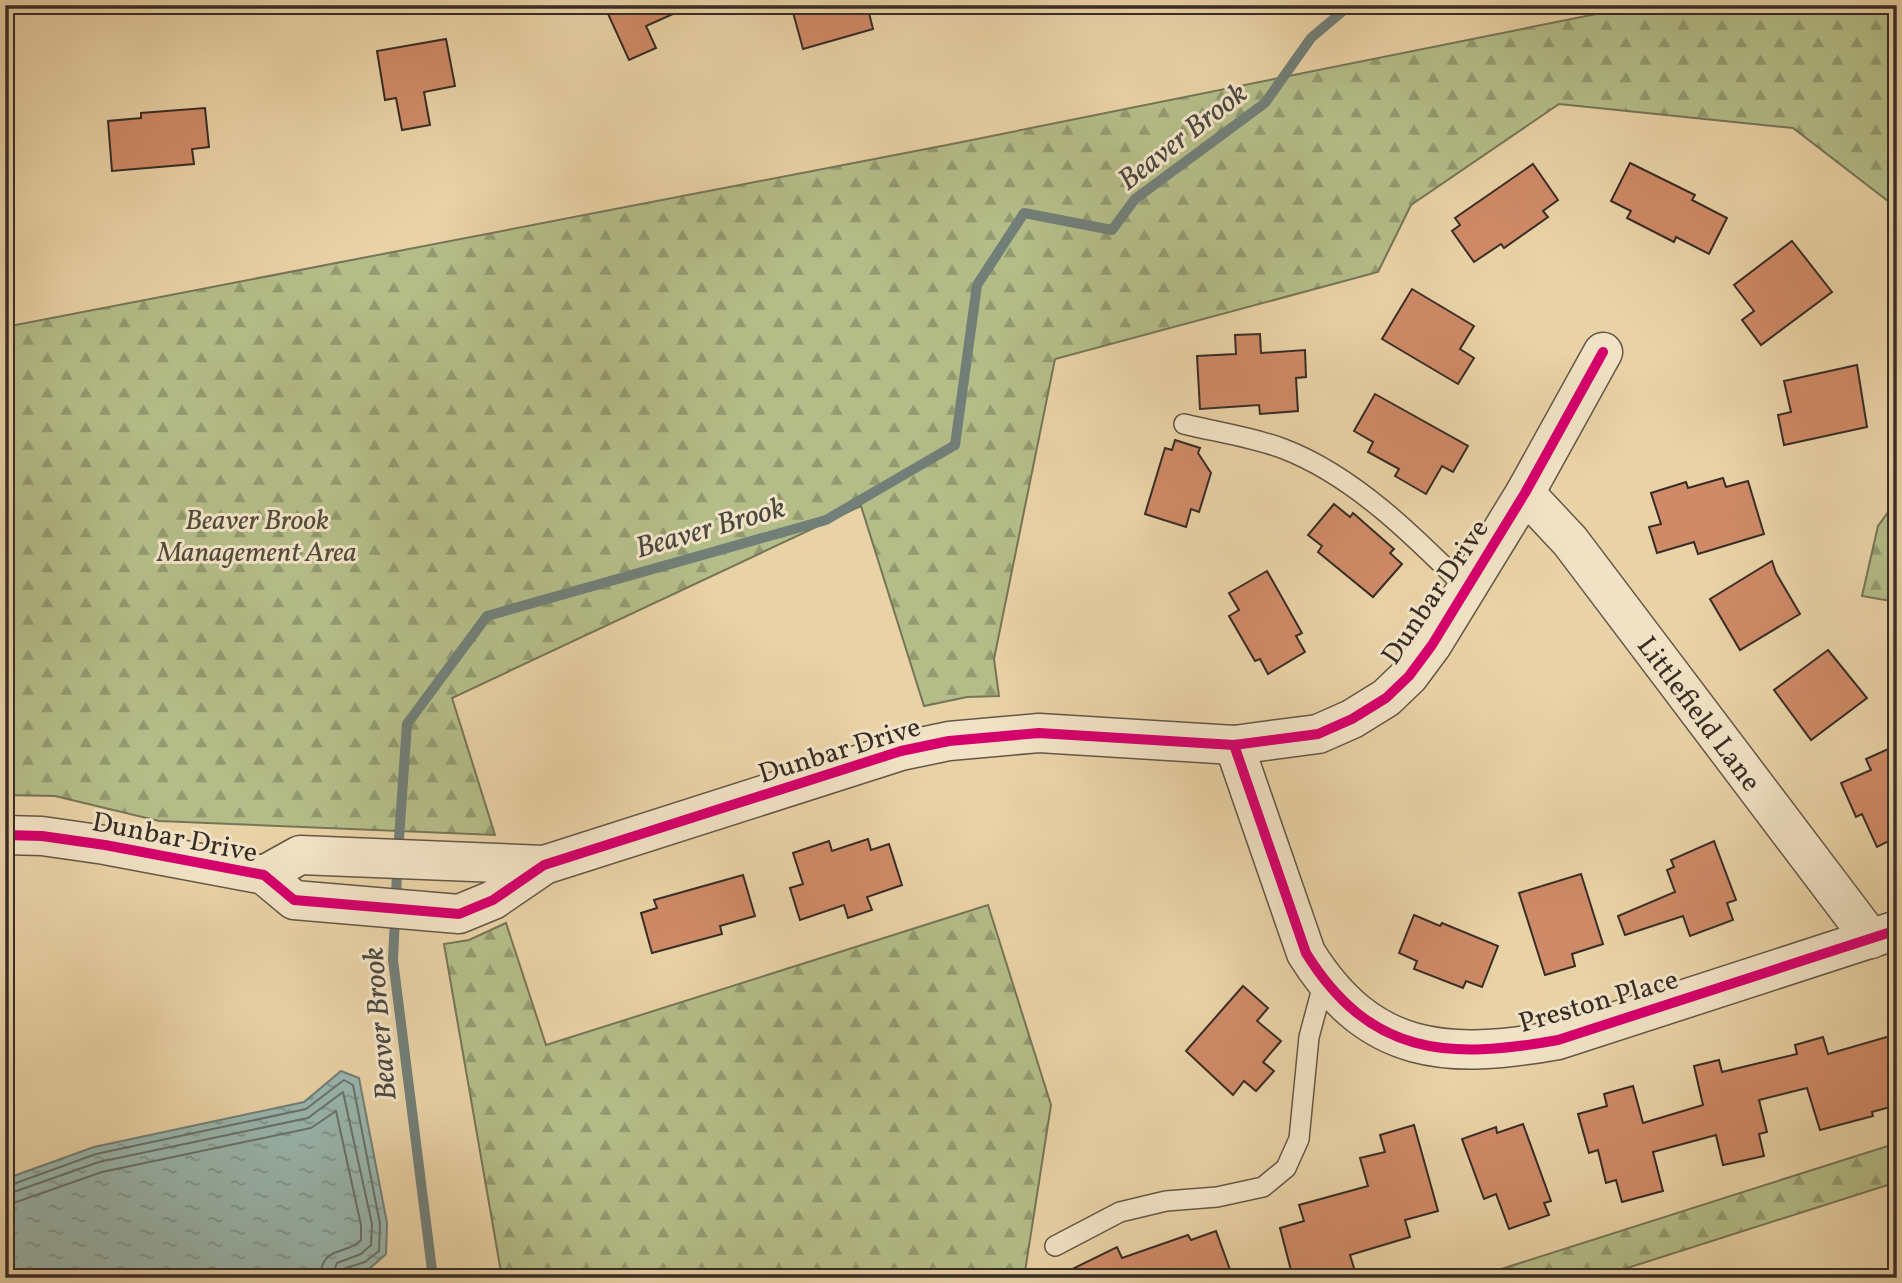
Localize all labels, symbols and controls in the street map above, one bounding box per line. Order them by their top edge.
water label: Beaver Brook [1110,74,1257,202]
water label: Beaver Brook [631,487,790,570]
park label: Beaver Brook Management Area [156,502,357,573]
street label: Dunbar Drive [1373,512,1499,673]
street label: Littlefield Lane [1627,629,1769,800]
street label: Dunbar Drive [754,708,926,795]
street label: Dunbar Drive [88,803,261,874]
water label: Beaver Brook [353,945,409,1102]
street label: Preston Place [1514,961,1683,1044]

